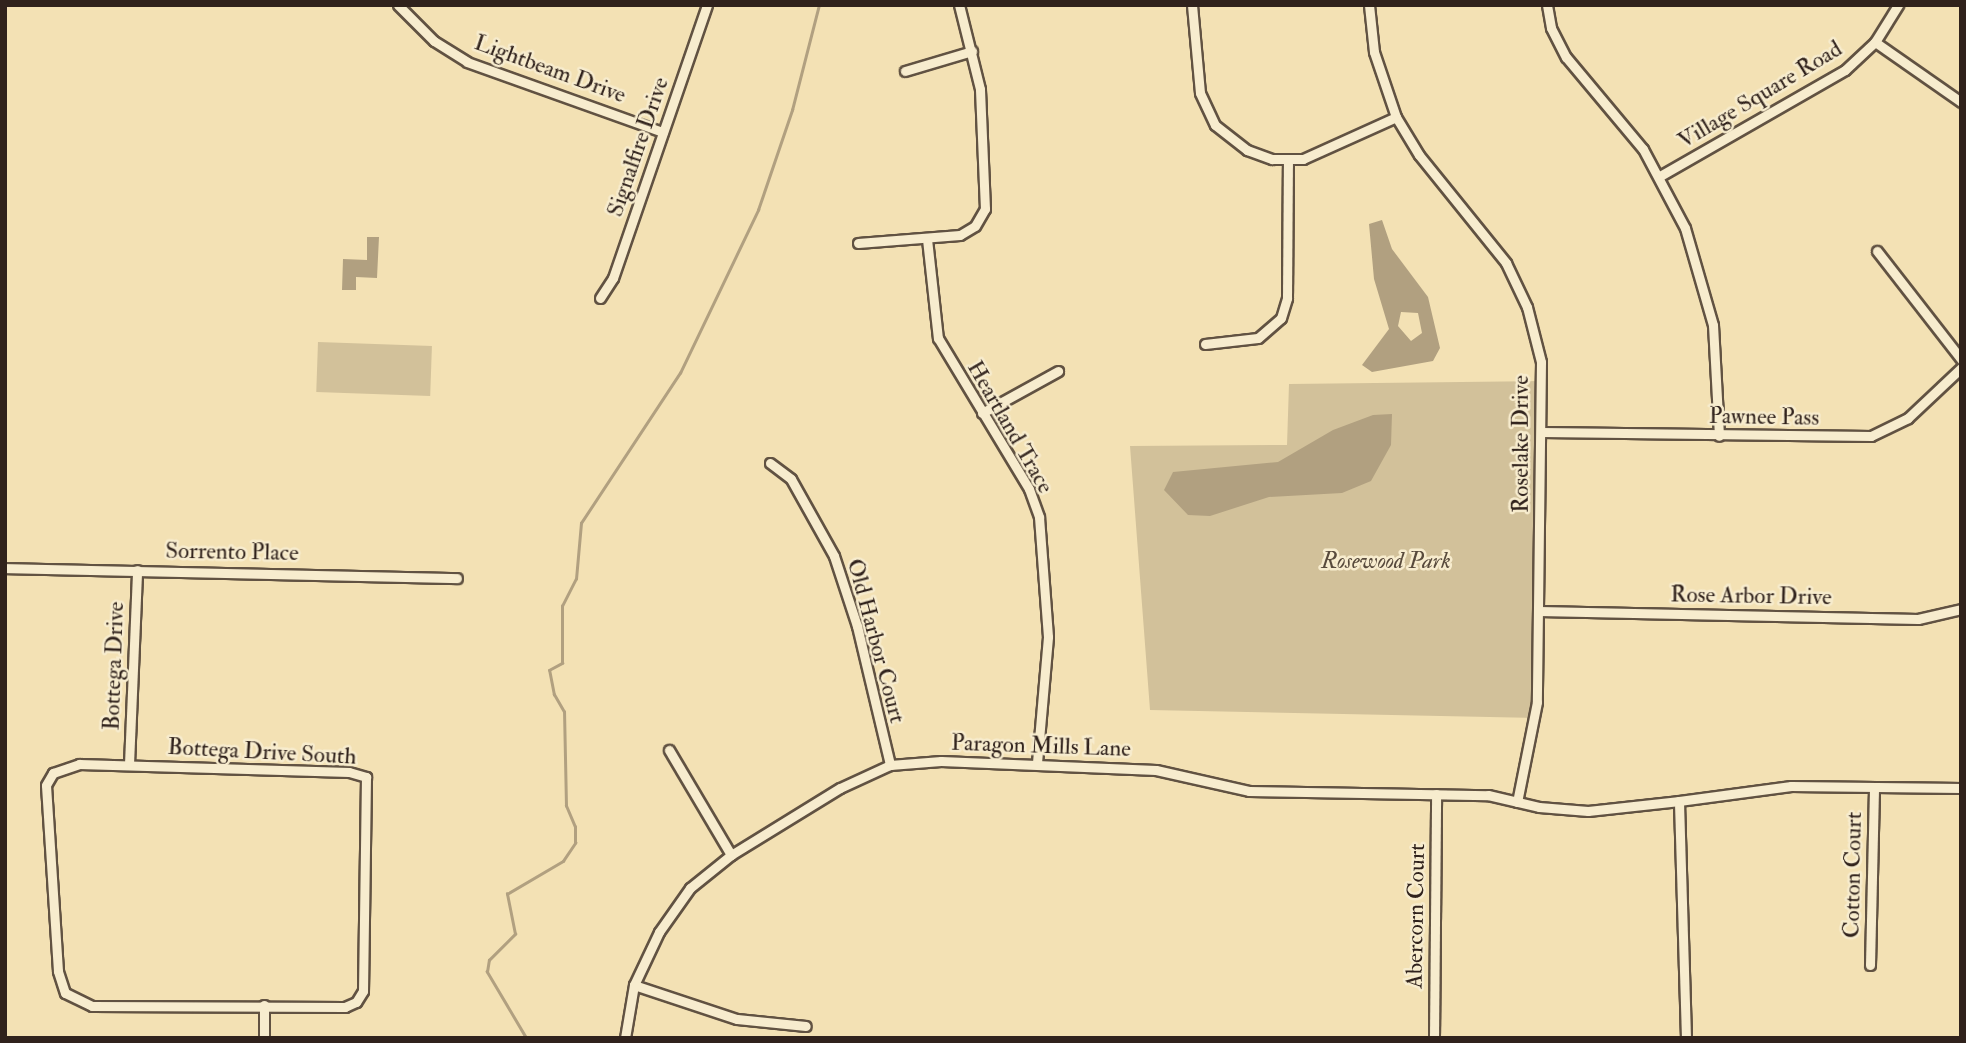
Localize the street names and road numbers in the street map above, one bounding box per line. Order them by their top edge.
street label: Lightbeam Drive [470,29,630,109]
street label: Village Square Road [1673,35,1847,155]
street label: Signalfire Drive [601,74,675,220]
street label: Heartland Trace [961,356,1059,498]
street label: Roselake Drive [1507,375,1535,513]
street label: Pawnee Pass [1709,402,1819,432]
street label: Sorrento Place [165,537,299,567]
street label: Old Harbor Court [841,556,911,726]
street label: Rose Arbor Drive [1670,581,1832,611]
street label: Bottega Drive [98,601,130,731]
street label: Paragon Mills Lane [951,729,1131,763]
street label: Bottega Drive South [167,733,357,771]
street label: Cotton Court [1838,812,1868,938]
street label: Abercorn Court [1401,843,1431,989]

